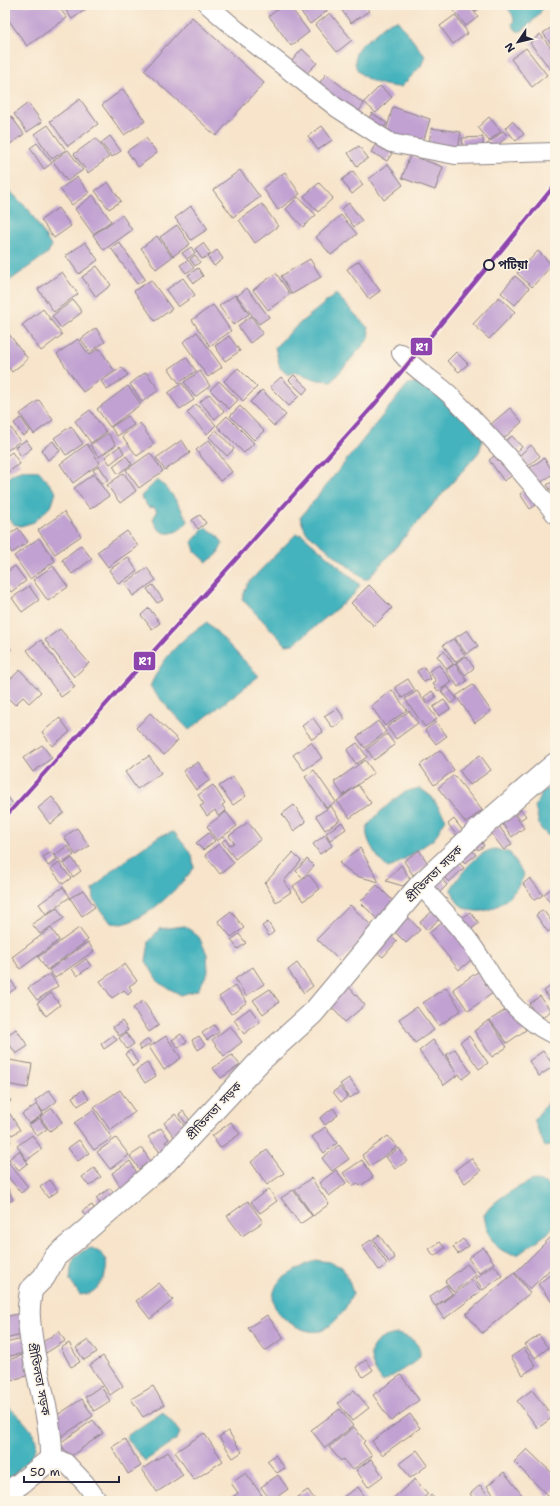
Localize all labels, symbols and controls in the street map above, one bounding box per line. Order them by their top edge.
north arrow [498,22,538,62]
text: N [501,39,519,55]
place label: পটিয়া [498,257,528,273]
marker: পটিয়া [483,259,495,271]
line badge: R1 [410,337,433,356]
text: R1 [416,340,428,355]
line badge: R1 [133,651,156,671]
text: R1 [139,654,151,669]
street label: প্রীতিলতা সড়ক [402,842,466,906]
street label: প্রীতিলতা সড়ক [183,1078,245,1144]
street label: প্রীতিলতা সড়ক [24,1341,54,1417]
scale bar [24,1458,119,1484]
text: 50 m [30,1464,60,1480]

